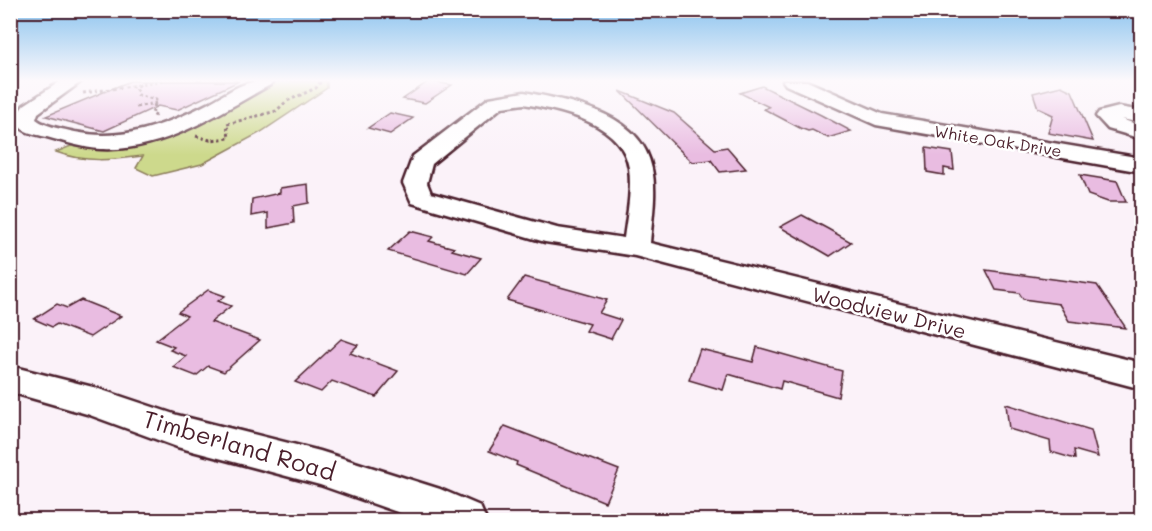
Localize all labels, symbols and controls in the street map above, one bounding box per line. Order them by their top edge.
street label: White Oak Drive [933,120,1063,161]
street label: Woodview Drive [810,280,969,344]
street label: Timberland Road [140,402,339,487]

